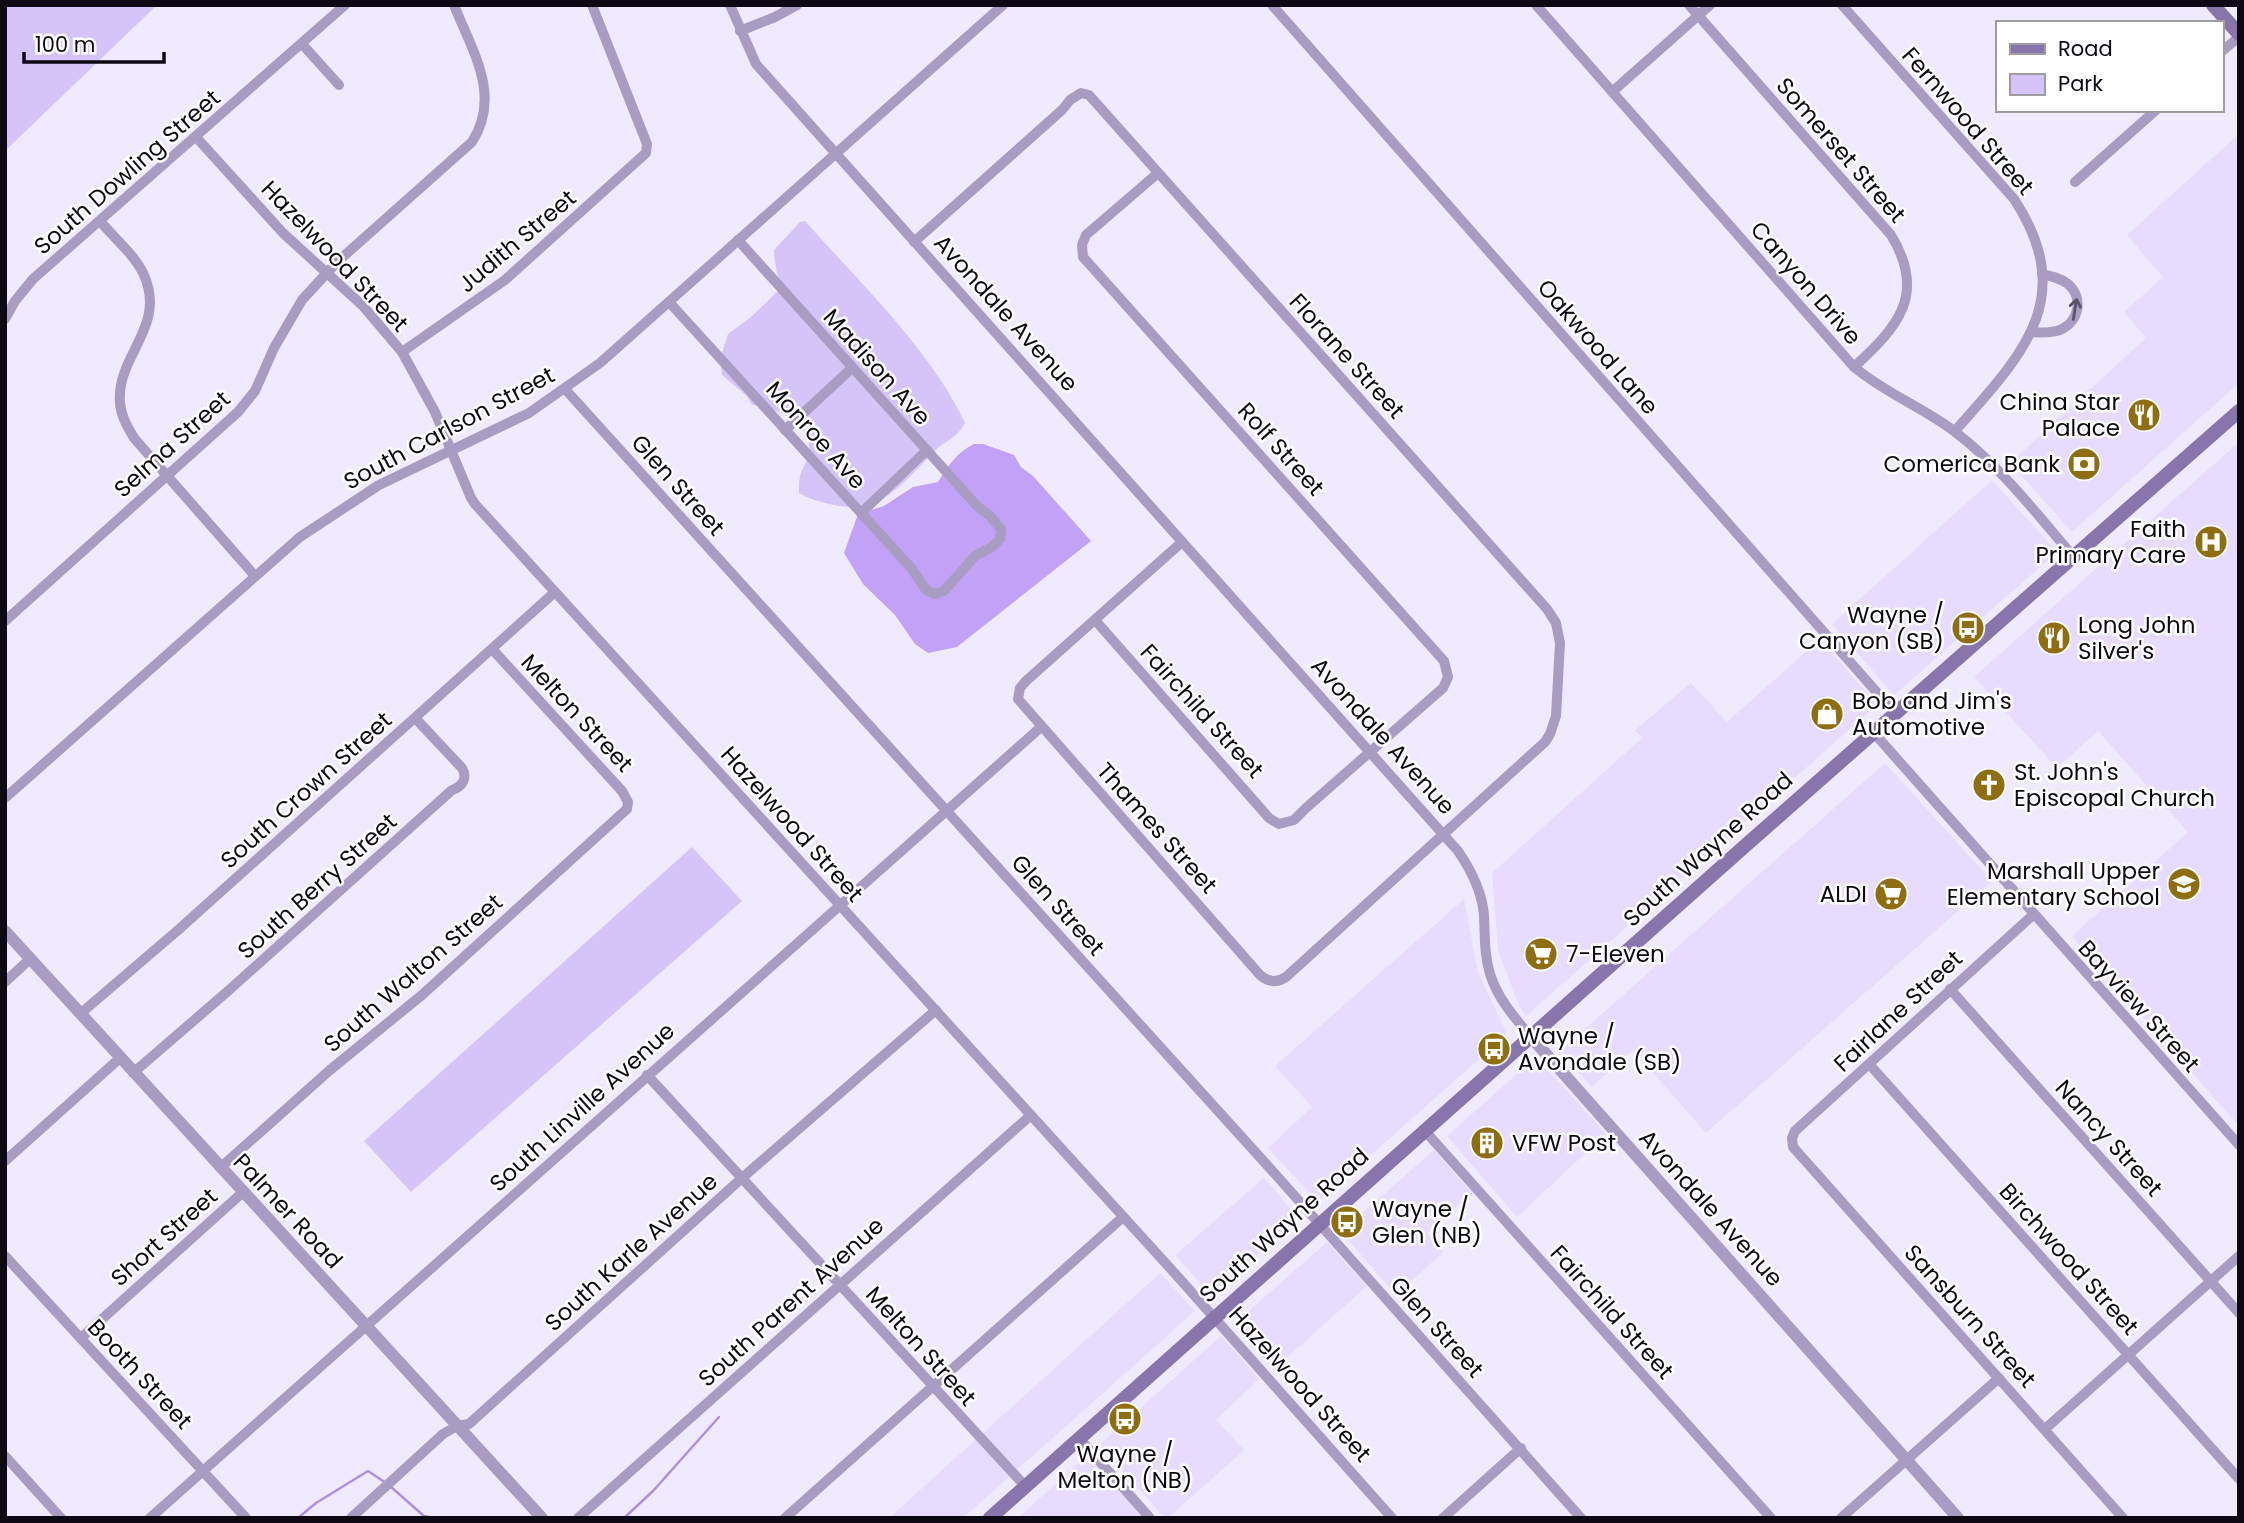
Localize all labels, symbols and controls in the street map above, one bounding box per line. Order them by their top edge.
scale bar [24,21,164,65]
legend [1996,21,2223,112]
text: 100 m [35,30,95,59]
text: Road [2058,34,2113,63]
street label: Fernwood Street [1895,40,2041,202]
text: Park [2058,69,2103,98]
street label: Somerset Street [1769,70,1913,230]
street label: South Dowling Street [27,82,227,262]
street label: Hazelwood Street [254,173,416,339]
street label: Judith Street [451,182,583,300]
street label: Canyon Drive [1743,214,1869,352]
street label: Avondale Avenue [927,227,1085,399]
street label: Oakwood Lane [1530,272,1666,422]
street label: Florane Street [1282,286,1412,426]
one-way arrow [2069,298,2082,321]
street label: Madison Ave [816,302,938,432]
street label: South Carlson Street [338,359,560,497]
street label: Monroe Ave [759,374,873,496]
street label: Selma Street [107,383,237,505]
place label: China Star Palace [1999,386,2120,444]
street label: Rolf Street [1230,395,1332,503]
restaurant icon: China Star Palace [2125,396,2163,434]
street label: Glen Street [624,427,732,543]
bank icon: Comerica Bank [2065,445,2103,483]
place label: Comerica Bank [1883,448,2060,480]
place label: Faith Primary Care [2035,513,2186,571]
hospital icon: Faith Primary Care [2192,523,2230,561]
place label: Wayne / Canyon (SB) [1799,599,1944,657]
bus stop icon: Wayne / Canyon (SB) [1949,609,1987,647]
place label: Long John Silver's [2078,609,2195,667]
restaurant icon: Long John Silver's [2035,619,2073,657]
street label: Fairchild Street [1133,637,1271,785]
street label: Melton Street [514,647,640,779]
street label: Avondale Avenue [1304,650,1462,822]
place label: Bob and Jim's Automotive [1852,685,2012,743]
shop icon: Bob and Jim's Automotive [1808,695,1846,733]
street label: South Crown Street [213,704,399,876]
street label: Hazelwood Street [713,739,871,909]
street label: Thames Street [1090,756,1224,900]
place label: St. John's Episcopal Church [2014,756,2215,814]
street label: South Wayne Road [1616,764,1800,934]
church icon: St. John's Episcopal Church [1970,766,2008,804]
street label: South Berry Street [230,806,404,966]
street label: Glen Street [1004,847,1112,963]
place label: Marshall Upper Elementary School [1947,855,2160,913]
school or university icon: Marshall Upper Elementary School [2165,865,2203,903]
supermarket icon: ALDI [1872,875,1910,913]
place label: ALDI [1820,878,1867,910]
street label: South Walton Street [317,886,509,1060]
street label: Bayview Street [2071,933,2207,1079]
supermarket icon: 7-Eleven [1522,935,1560,973]
place label: 7-Eleven [1566,938,1665,970]
street label: Fairlane Street [1827,943,1969,1079]
street label: South Linville Avenue [482,1015,682,1199]
place label: Wayne / Avondale (SB) [1518,1020,1681,1078]
bus stop icon: Wayne / Avondale (SB) [1475,1030,1513,1068]
street label: Nancy Street [2048,1073,2170,1203]
street label: Avondale Avenue [1632,1122,1790,1294]
building icon: VFW Post [1468,1124,1506,1162]
place label: VFW Post [1512,1127,1616,1159]
street label: South Wayne Road [1192,1140,1376,1310]
street label: Palmer Road [226,1146,350,1276]
street label: South Karle Avenue [538,1166,724,1338]
street label: Birchwood Street [1992,1176,2146,1342]
street label: Short Street [104,1180,224,1294]
place label: Wayne / Glen (NB) [1372,1193,1482,1251]
bus stop icon: Wayne / Glen (NB) [1328,1203,1366,1241]
street label: South Parent Avenue [691,1210,891,1394]
street label: Sansburn Street [1897,1237,2043,1395]
street label: Fairchild Street [1543,1238,1681,1386]
street label: Glen Street [1383,1269,1491,1385]
street label: Melton Street [859,1279,983,1413]
street label: Hazelwood Street [1221,1299,1379,1469]
street label: Booth Street [81,1312,199,1436]
bus stop icon: Wayne / Melton (NB) [1106,1400,1144,1438]
place label: Wayne / Melton (NB) [1058,1438,1192,1496]

